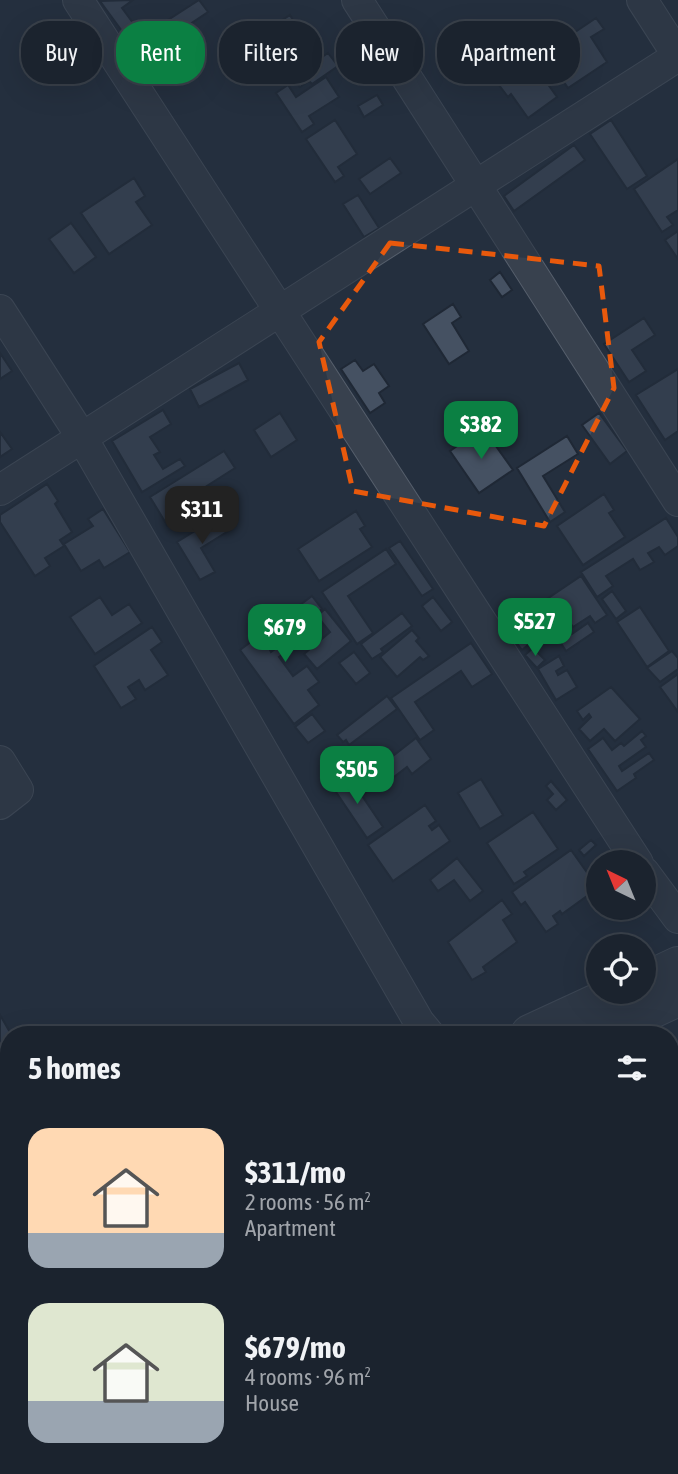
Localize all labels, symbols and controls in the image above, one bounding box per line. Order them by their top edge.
chip: Buy [21,21,102,84]
chip: Rent [116,21,205,84]
chip: Filters [219,21,322,84]
chip: New [336,21,423,84]
chip: Apartment [437,21,580,84]
pin: $382 [440,402,522,461]
text: $382 [460,411,502,437]
pin: $311 [161,486,243,546]
text: $311 [181,496,223,522]
pin: $527 [494,598,576,658]
pin: $679 [244,604,326,664]
text: $527 [514,608,556,634]
text: $679 [264,614,306,640]
pin: $505 [316,746,398,806]
text: $505 [336,756,378,782]
north arrow [586,850,656,920]
map controls [586,850,656,1004]
button: locate [586,934,656,1004]
icon: filters [613,1049,651,1087]
text: 5 homes [28,1051,121,1085]
text: $311/mo [245,1155,346,1189]
icon: home [84,1156,168,1240]
text: 2 rooms · 56 m² [245,1189,371,1215]
text: Apartment [245,1215,336,1241]
text: $679/mo [245,1330,346,1364]
icon: home [84,1331,168,1415]
text: 4 rooms · 96 m² [245,1364,371,1390]
text: House [245,1390,299,1416]

